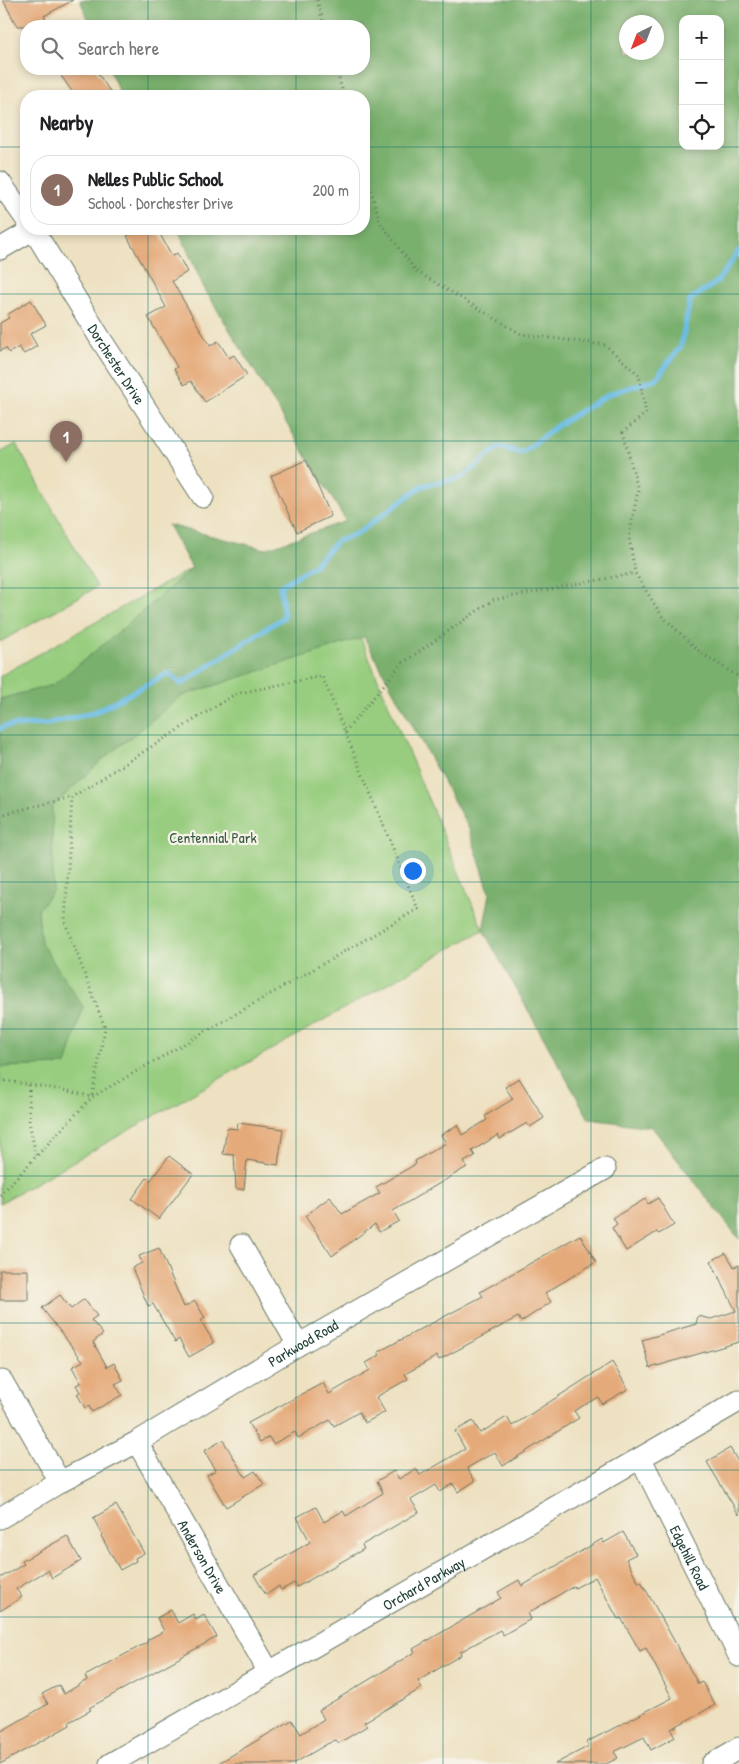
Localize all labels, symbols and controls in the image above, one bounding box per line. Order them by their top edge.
north arrow [619,15,664,60]
map controls [679,15,724,150]
button: + [679,15,724,60]
search box [20,20,370,75]
icon: search [38,34,66,62]
text: Search here [78,35,159,61]
button: − [679,60,724,105]
button: locate [679,105,724,150]
text: Nearby [40,108,93,137]
text: Nelles Public School [88,166,223,192]
text: 1 [54,179,60,201]
text: 200 m [313,179,349,201]
text: School · Dorchester Drive [88,192,233,214]
street label: Dorchester Drive [83,320,151,408]
pin: 1 [50,421,82,462]
park label: Centennial Park [169,827,257,848]
your location [400,858,426,884]
street label: Parkwood Road [264,1314,342,1371]
street label: Anderson Drive [173,1516,232,1597]
street label: Edgehill Road [665,1522,715,1593]
street label: Orchard Parkway [379,1551,468,1615]

